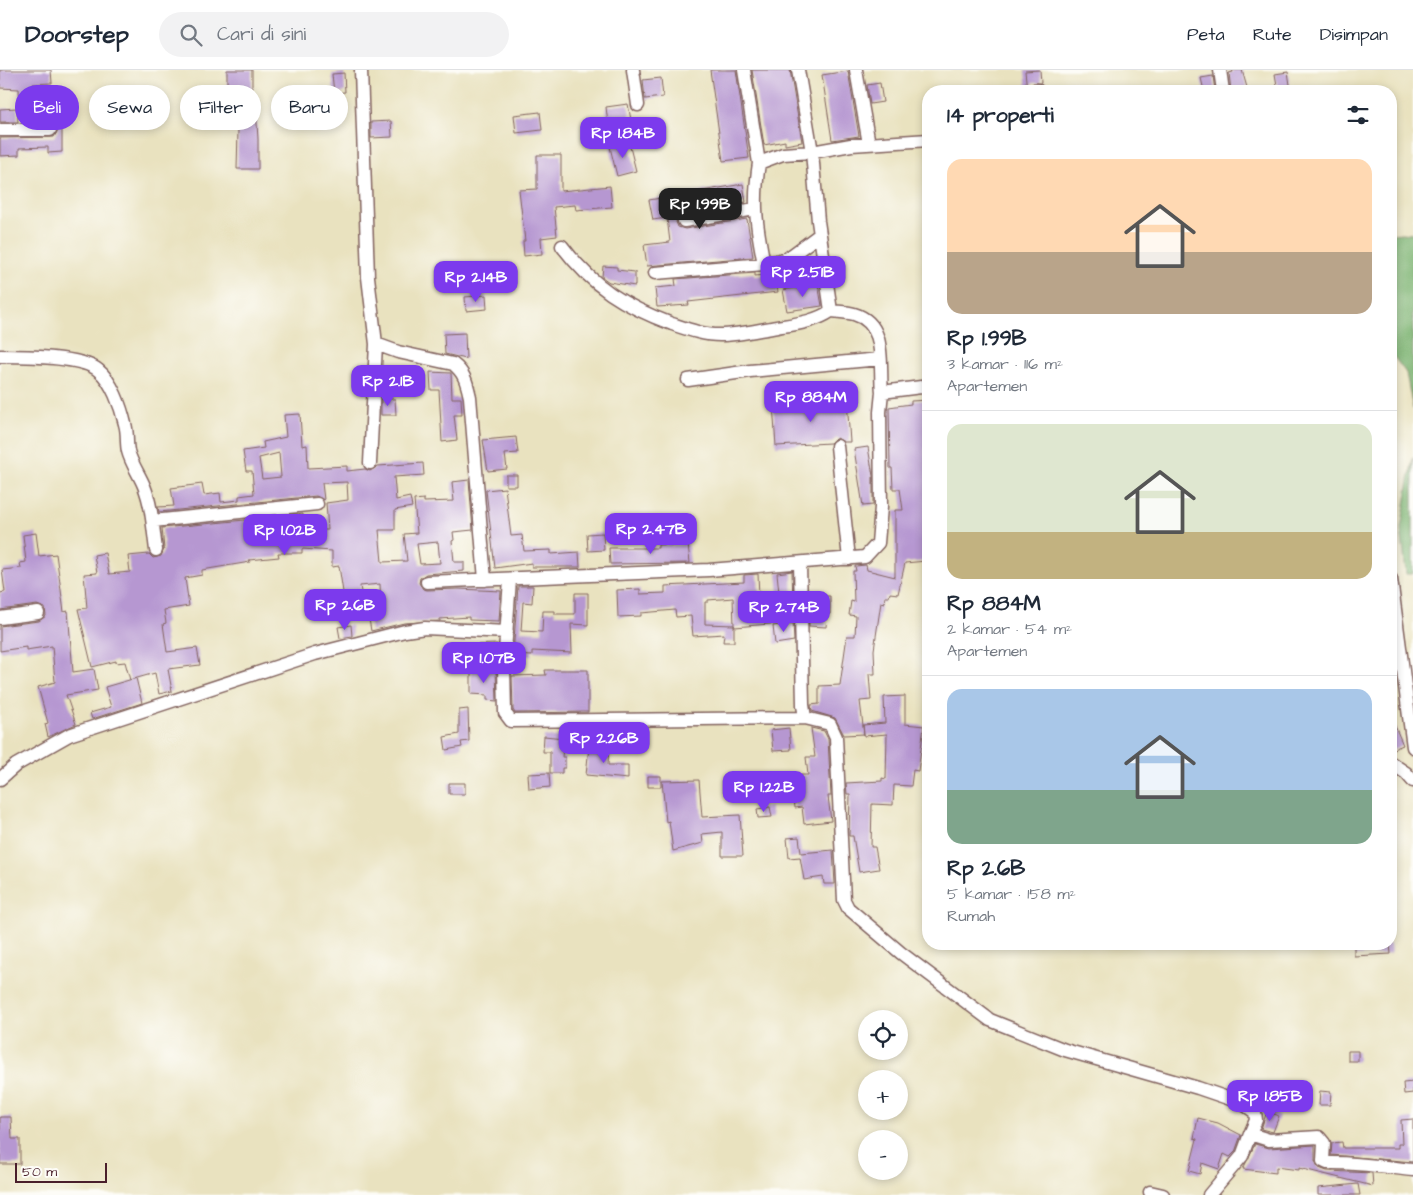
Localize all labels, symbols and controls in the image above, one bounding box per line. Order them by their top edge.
search box [159,12,509,57]
text: Doorstep [25,18,129,52]
icon: search [177,21,205,49]
text: Cari di sini [217,21,306,48]
text: Peta [1187,22,1225,47]
text: Rute [1253,22,1292,47]
text: Disimpan [1320,22,1388,47]
chip: Beli [15,85,79,130]
chip: Sewa [89,85,170,130]
chip: Filter [180,85,261,130]
chip: Baru [271,85,348,130]
text: 14 properti [947,101,1054,130]
icon: filters [1344,101,1372,129]
pin: Rp 1.84B [571,116,675,159]
text: Rp 1.84B [591,122,655,144]
pin: Rp 1.99B [648,188,752,230]
icon: home [1115,191,1205,281]
text: Rp 1.99B [670,193,730,215]
pin: Rp 2.51B [751,256,855,298]
pin: Rp 2.14B [424,260,528,303]
text: Rp 2.51B [772,261,834,283]
text: Rp 2.14B [445,266,507,288]
text: Rp 1.99B [947,324,1027,353]
text: 3 kamar · 116 m² [947,353,1063,375]
pin: Rp 2.1B [342,364,434,407]
text: Rp 2.1B [362,370,414,392]
text: Apartemen [947,375,1027,397]
pin: Rp 884M [765,380,857,423]
text: Rp 884M [775,386,847,408]
icon: home [1115,457,1205,547]
pin: Rp 2.47B [599,512,703,555]
pin: Rp 1.02B [233,514,337,556]
text: Rp 2.47B [616,518,686,540]
text: Rp 1.02B [254,519,316,541]
pin: Rp 2.6B [299,588,391,631]
text: Rp 884M [947,589,1041,618]
pin: Rp 2.74B [732,590,836,633]
text: Rp 2.6B [315,594,375,616]
text: Rp 2.74B [749,596,819,618]
text: 2 kamar · 54 m² [947,618,1072,640]
text: Apartemen [947,640,1027,662]
pin: Rp 1.07B [432,642,536,684]
text: Rp 1.07B [453,647,515,669]
pin: Rp 2.26B [552,722,656,764]
icon: home [1115,722,1205,812]
text: Rp 2.26B [570,727,638,749]
pin: Rp 1.22B [712,770,816,813]
text: Rp 1.22B [734,776,794,798]
text: Rp 2.6B [947,854,1025,883]
text: 5 kamar · 158 m² [947,883,1076,905]
text: Rumah [947,905,995,927]
map controls [858,1010,908,1180]
button: locate [858,1010,908,1060]
button: + [858,1070,908,1120]
pin: Rp 1.85B [1218,1080,1322,1122]
text: Rp 1.85B [1238,1085,1302,1107]
button: − [858,1130,908,1180]
scale bar [15,1160,108,1183]
text: 50 m [22,1162,57,1182]

